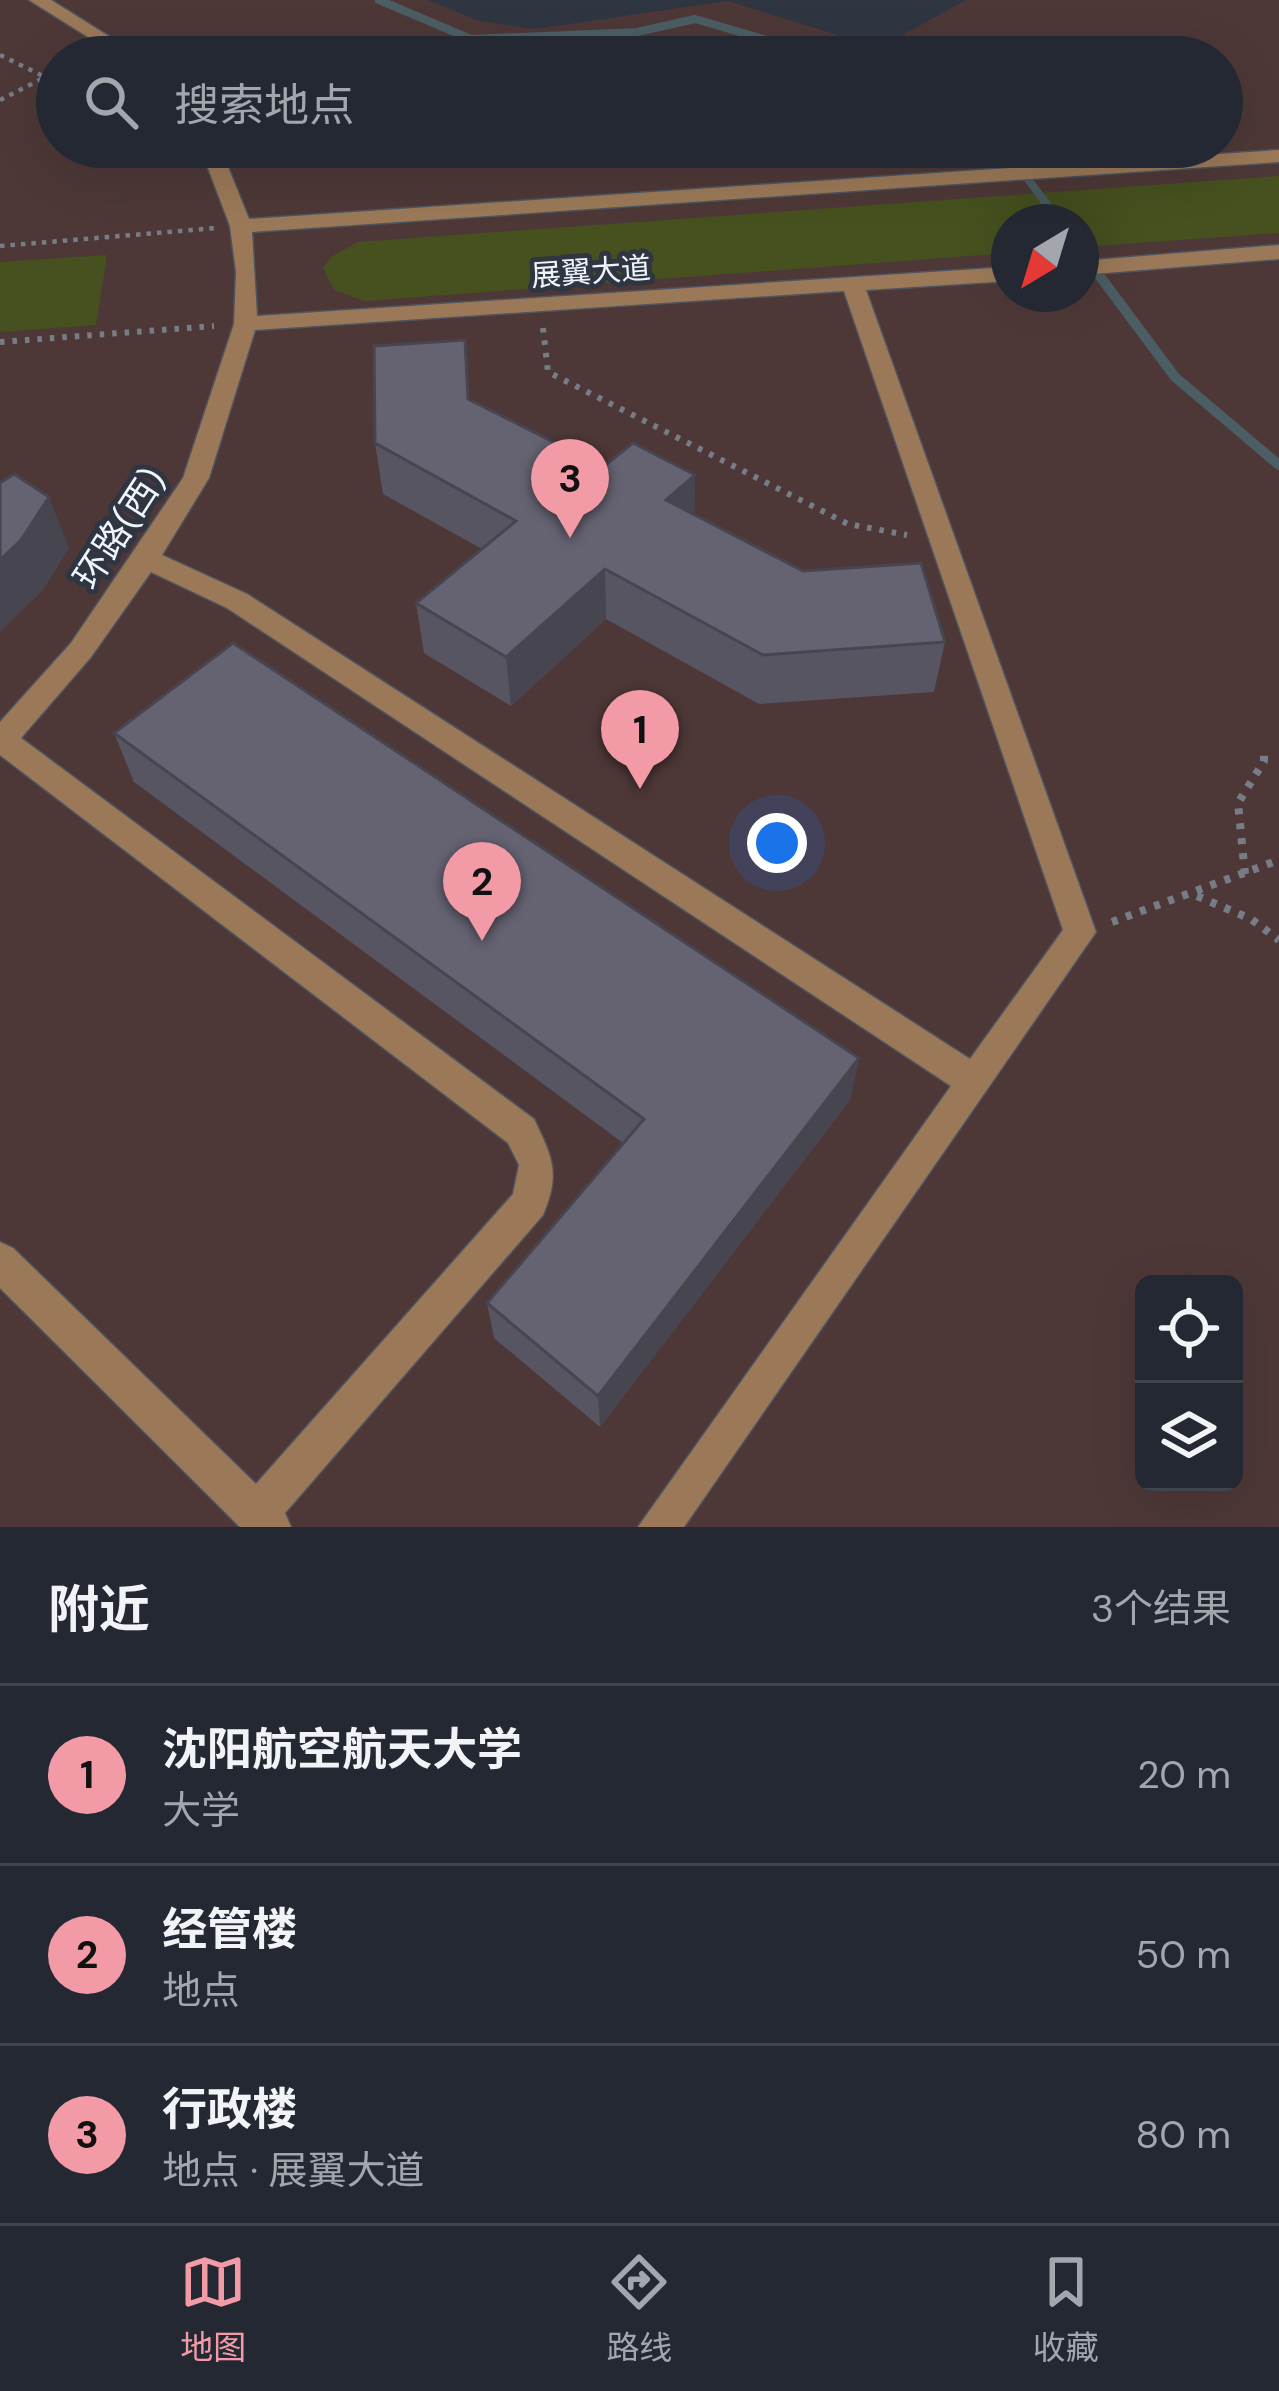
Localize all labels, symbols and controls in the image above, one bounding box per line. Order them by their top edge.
search box [36,36,1243,168]
icon: search [78,69,144,135]
text: 搜索地点 [174,76,354,135]
north arrow [991,204,1099,312]
street label: 展翼大道 [530,248,652,295]
pin: 3 [531,439,609,538]
street label: 环路(西) [63,459,176,598]
pin: 1 [601,690,679,789]
your location [747,813,807,873]
pin: 2 [443,842,521,941]
map controls [1135,1275,1243,1491]
button: locate [1135,1275,1243,1383]
button: layers [1135,1383,1243,1491]
text: 附近 [48,1576,150,1643]
text: 3个结果 [1091,1583,1231,1634]
text: 沈阳航空航天大学 [162,1720,522,1779]
text: 1 [80,1749,94,1800]
text: 20 m [1137,1749,1231,1800]
text: 大学 [162,1785,240,1836]
text: 经管楼 [162,1900,297,1959]
text: 2 [76,1929,98,1980]
text: 50 m [1135,1929,1231,1980]
text: 地点 [162,1965,240,2016]
text: 行政楼 [162,2080,297,2139]
text: 3 [75,2109,99,2160]
text: 80 m [1135,2109,1231,2160]
text: 地点 · 展翼大道 [162,2145,424,2196]
tab: 地图 [180,2249,246,2369]
tab: 路线 [606,2249,672,2369]
tab: 收藏 [1033,2249,1099,2369]

